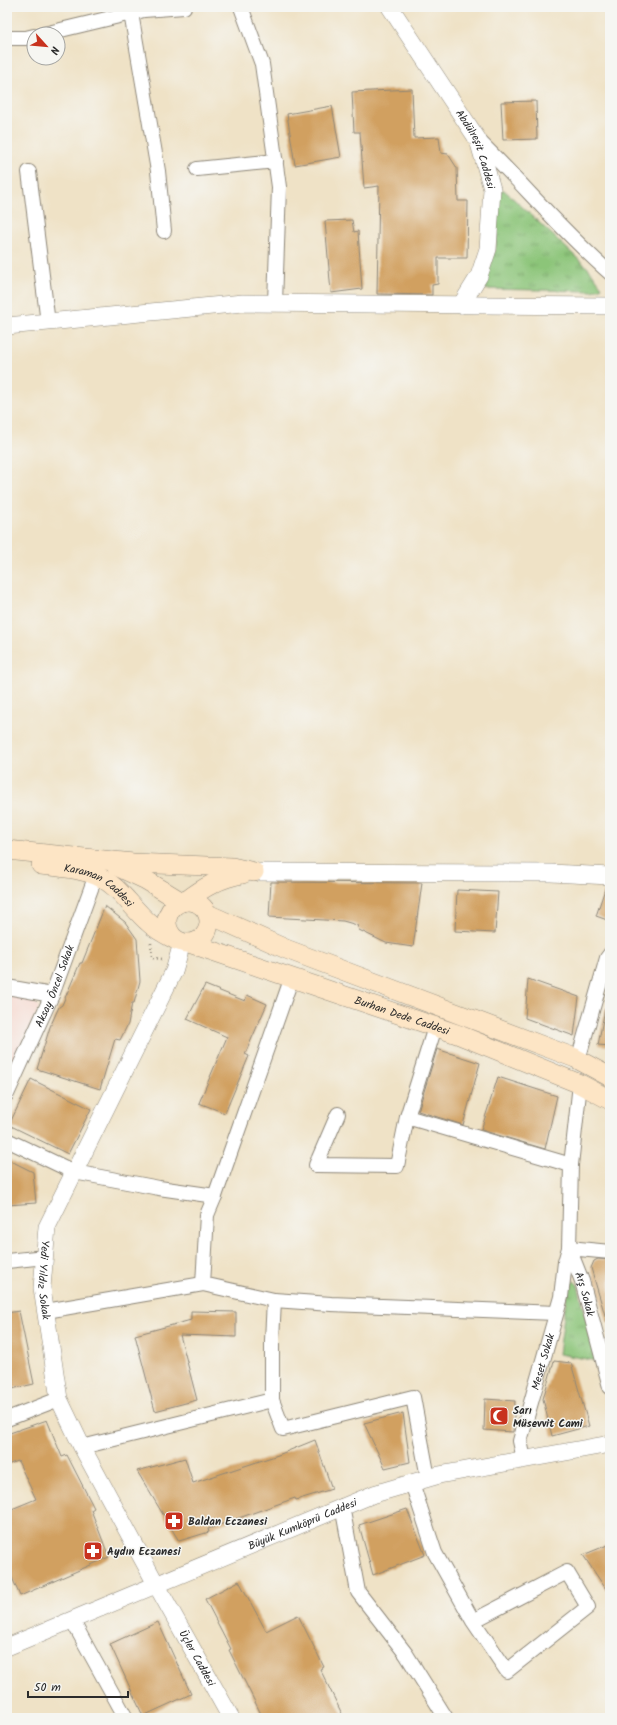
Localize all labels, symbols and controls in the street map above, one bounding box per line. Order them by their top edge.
north arrow [26,26,66,66]
text: N [44,43,64,57]
street label: Abdülreşit Caddesi [450,106,500,191]
street label: Karaman Caddesi [63,860,138,912]
street label: Aksay Öncel Sokak [30,942,80,1030]
street label: Burhan Dede Caddesi [352,992,452,1041]
street label: Yedi Yıldız Sokak [32,1239,55,1322]
street label: Arş Sokak [569,1269,599,1319]
street label: Meset Sokak [527,1331,560,1392]
place label: Sarı Müsevvit Cami [513,1402,584,1433]
mosque icon: Sarı Müsevvit Cami [488,1405,510,1427]
street label: Büyük Kumköprü Caddesi [245,1494,360,1556]
pharmacy icon: Baldan Eczanesi [163,1510,185,1532]
place label: Baldan Eczanesi [188,1513,268,1531]
pharmacy icon: Aydın Eczanesi [82,1540,104,1562]
place label: Aydın Eczanesi [107,1543,182,1561]
street label: Üçler Caddesi [173,1627,220,1690]
scale bar [28,1673,128,1699]
text: 50 m [34,1678,61,1697]

